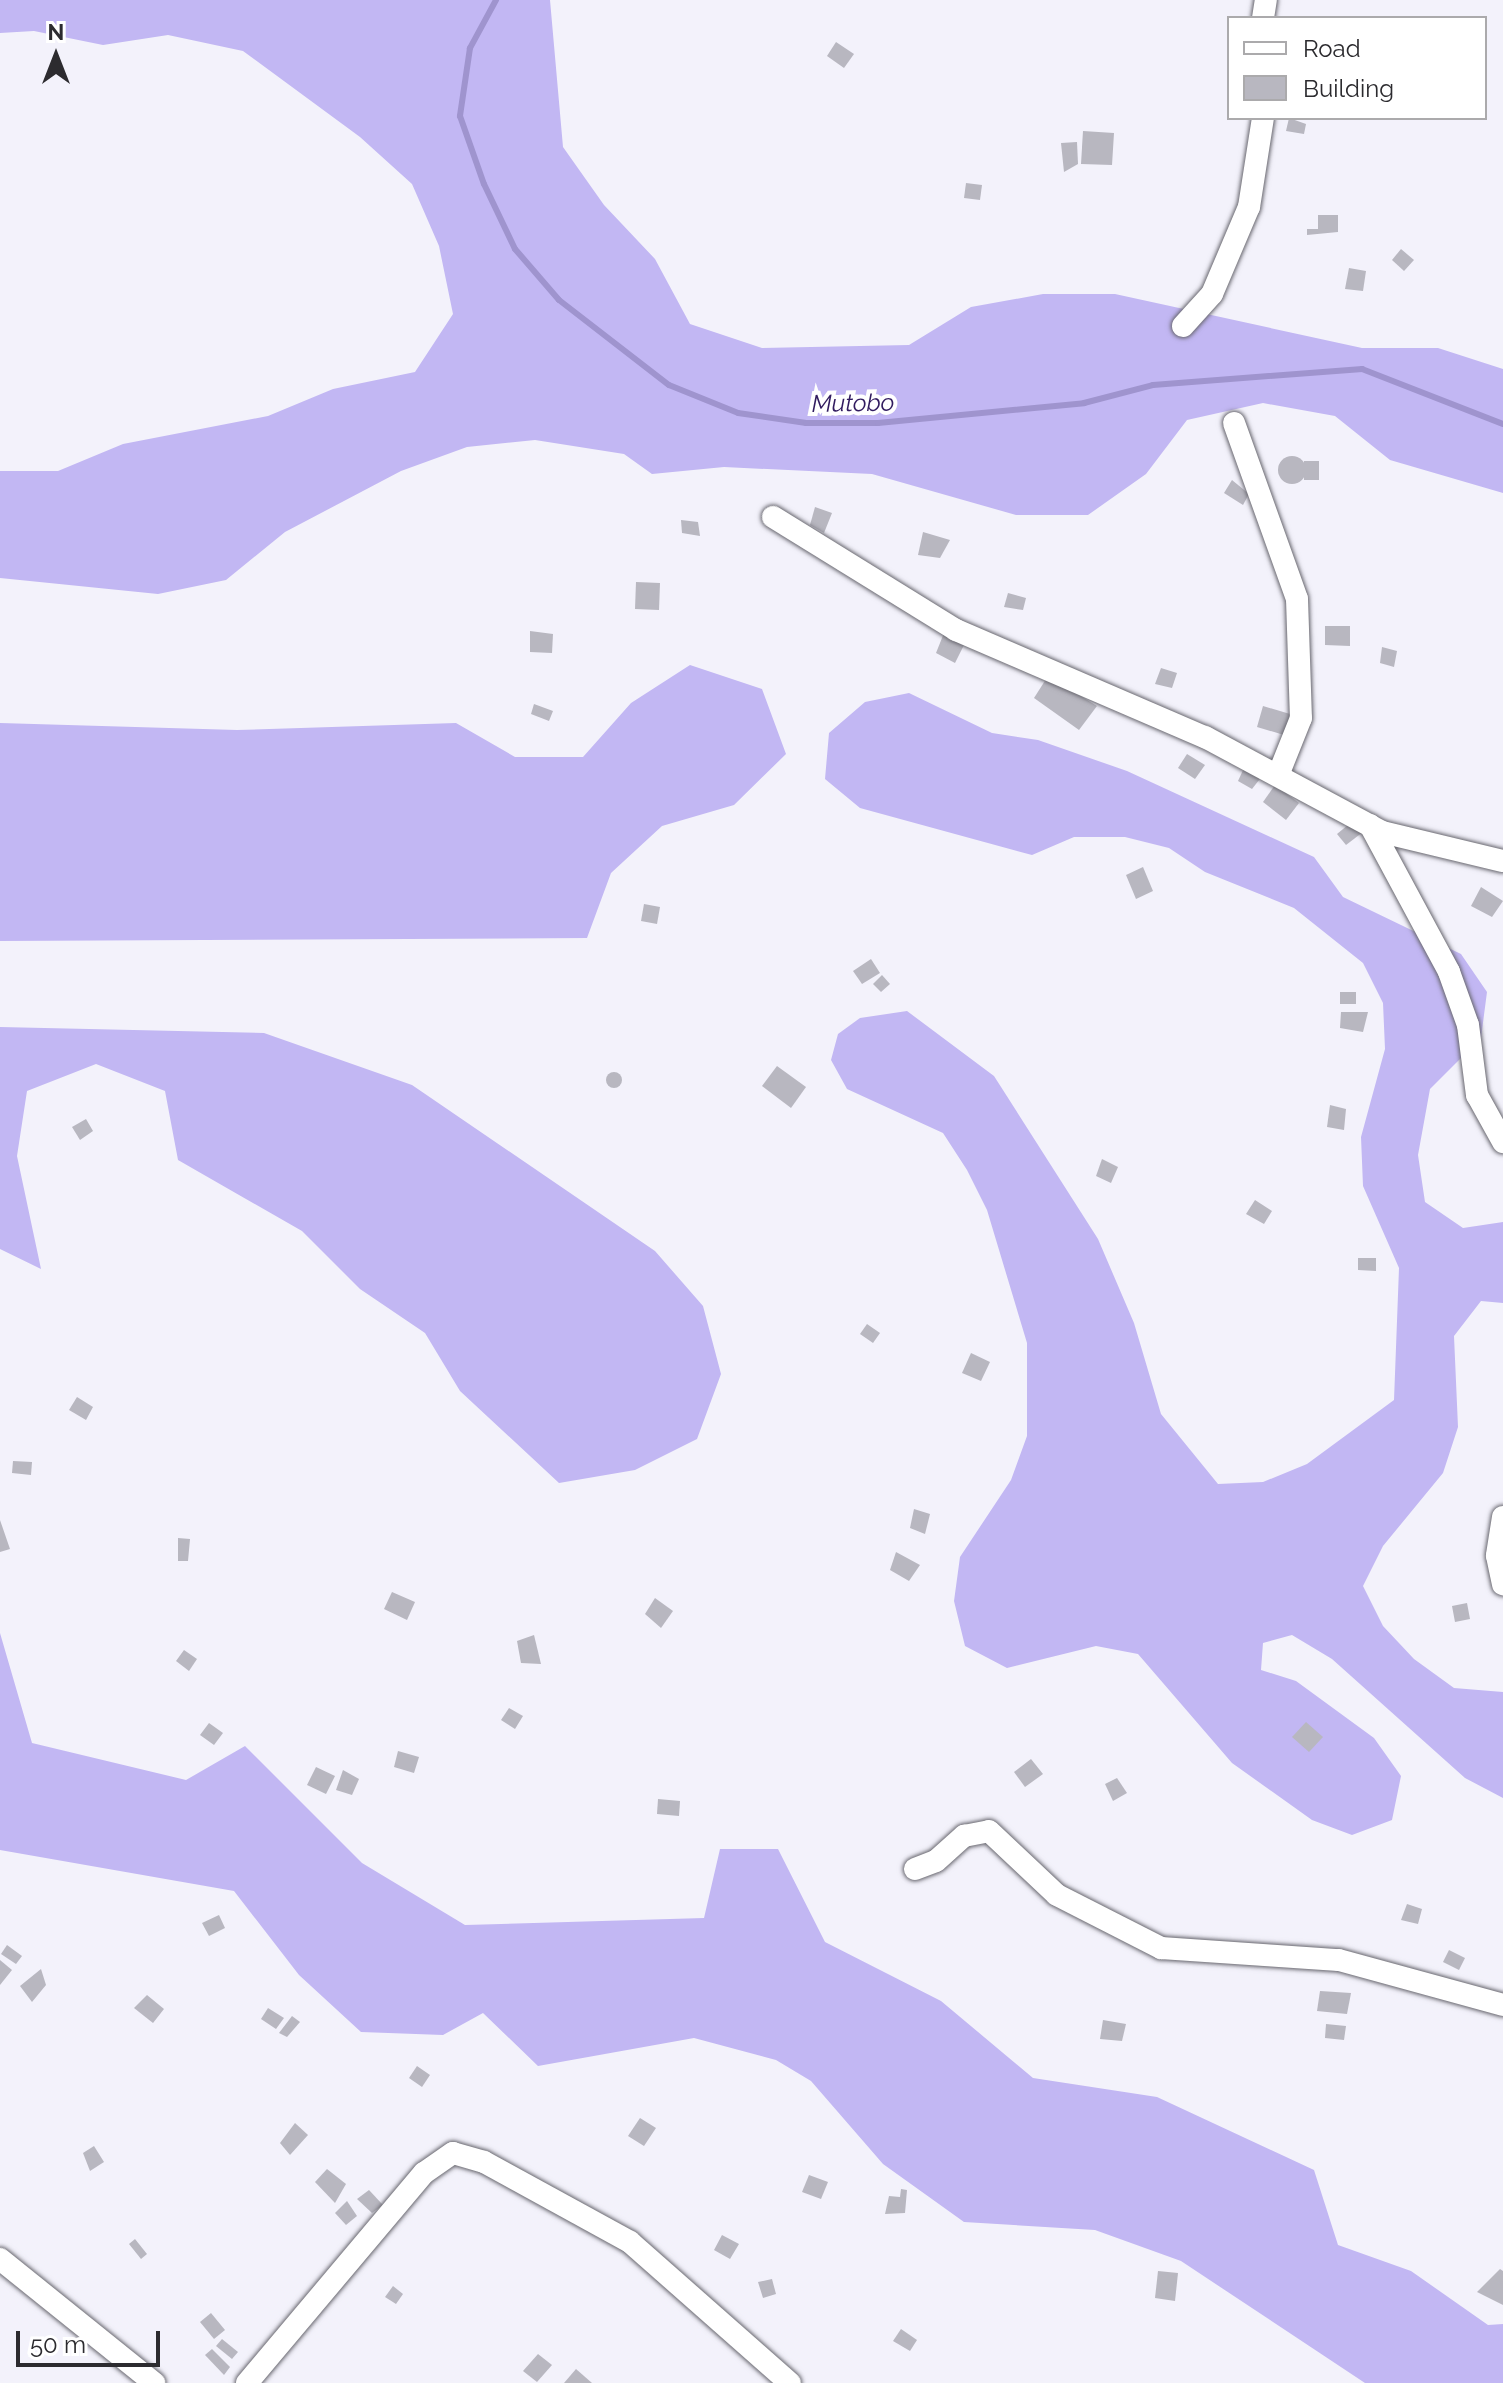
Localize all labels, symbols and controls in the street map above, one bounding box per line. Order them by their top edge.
north arrow [16,16,96,96]
legend [1227,16,1487,120]
text: N [48,19,64,45]
text: Road [1303,34,1361,63]
text: Building [1303,74,1394,103]
water label: Mutobo [811,388,895,418]
scale bar [20,2315,164,2365]
text: 50 m [30,2330,86,2359]

